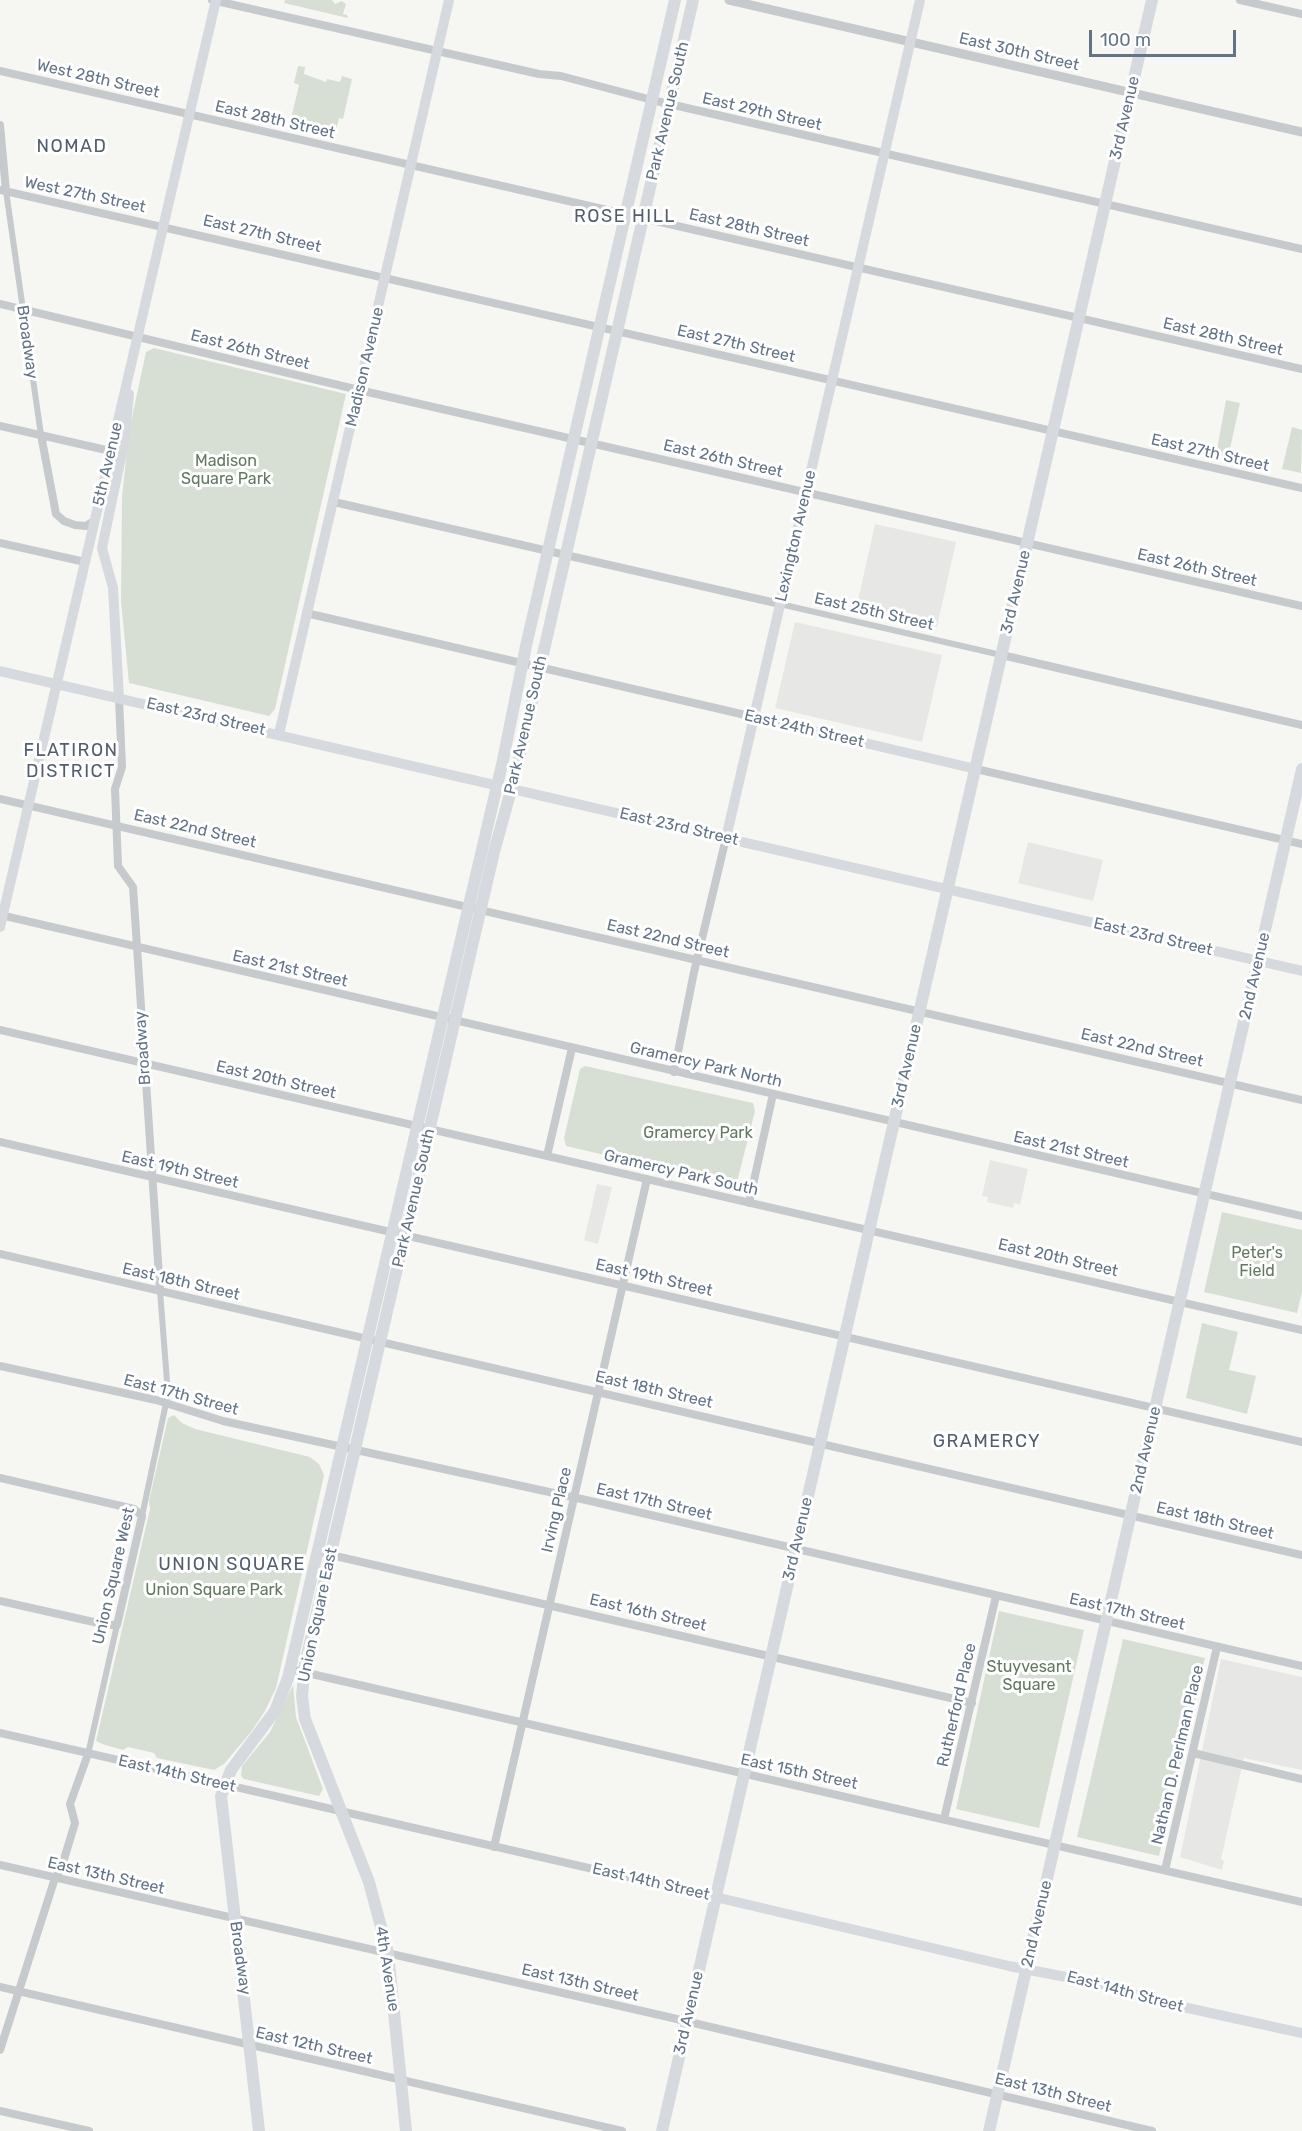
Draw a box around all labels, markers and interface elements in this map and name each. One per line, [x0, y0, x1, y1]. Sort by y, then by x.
scale bar [1092, 18, 1239, 56]
street label: East 30th Street [957, 29, 1081, 75]
text: 100 m [1100, 29, 1151, 51]
street label: Park Avenue South [643, 40, 693, 182]
street label: West 28th Street [35, 56, 161, 102]
street label: 3rd Avenue [1106, 74, 1144, 162]
street label: East 29th Street [700, 89, 824, 135]
street label: East 28th Street [213, 97, 337, 143]
district label: NOMAD [37, 136, 107, 158]
street label: West 27th Street [23, 173, 147, 217]
street label: East 28th Street [687, 205, 811, 251]
district label: ROSE HILL [574, 206, 676, 228]
street label: East 27th Street [201, 211, 323, 257]
street label: Broadway [12, 304, 42, 380]
street label: Madison Avenue [342, 305, 388, 429]
street label: East 28th Street [1161, 314, 1285, 360]
street label: East 27th Street [675, 321, 797, 367]
street label: East 26th Street [188, 326, 312, 374]
street label: 5th Avenue [89, 420, 127, 508]
street label: East 27th Street [1149, 430, 1271, 476]
street label: East 26th Street [661, 436, 785, 482]
park label: Madison Square Park [181, 451, 271, 489]
street label: Lexington Avenue [772, 468, 820, 604]
street label: East 26th Street [1135, 545, 1259, 591]
street label: 3rd Avenue [997, 548, 1035, 636]
street label: East 25th Street [812, 589, 936, 635]
street label: Park Avenue South [501, 654, 551, 796]
street label: East 23rd Street [145, 694, 267, 740]
street label: East 24th Street [742, 706, 866, 752]
district label: FLATIRON DISTRICT [23, 740, 119, 783]
street label: East 23rd Street [618, 804, 740, 850]
street label: East 22nd Street [132, 806, 258, 852]
street label: East 23rd Street [1092, 914, 1214, 960]
street label: East 22nd Street [605, 916, 731, 962]
street label: 2nd Avenue [1236, 931, 1274, 1021]
street label: East 21st Street [231, 946, 349, 992]
street label: Broadway [131, 1010, 155, 1086]
street label: 3rd Avenue [888, 1022, 926, 1110]
street label: East 22nd Street [1079, 1025, 1205, 1071]
street label: Gramercy Park North [628, 1038, 784, 1092]
street label: East 20th Street [214, 1057, 338, 1103]
park label: Gramercy Park [643, 1123, 753, 1143]
street label: Park Avenue South [389, 1127, 439, 1269]
street label: East 21st Street [1012, 1127, 1130, 1173]
street label: Gramercy Park South [602, 1146, 760, 1200]
street label: East 19th Street [120, 1147, 240, 1193]
street label: East 20th Street [996, 1235, 1120, 1281]
park label: Peter's Field [1231, 1243, 1283, 1281]
street label: East 19th Street [594, 1255, 714, 1301]
street label: East 18th Street [120, 1259, 242, 1305]
street label: East 18th Street [593, 1367, 715, 1413]
street label: East 17th Street [121, 1370, 241, 1420]
street label: 2nd Avenue [1127, 1405, 1165, 1495]
district label: GRAMERCY [933, 1431, 1041, 1453]
street label: Irving Place [538, 1465, 576, 1555]
street label: East 17th Street [594, 1479, 714, 1525]
street label: 3rd Avenue [779, 1495, 817, 1583]
street label: East 18th Street [1154, 1498, 1276, 1544]
street label: Union Square West [89, 1506, 139, 1646]
street label: Union Square East [294, 1546, 342, 1684]
district label: UNION SQUARE [158, 1554, 306, 1576]
park label: Union Square Park [145, 1580, 283, 1600]
street label: East 17th Street [1067, 1589, 1187, 1635]
street label: East 16th Street [588, 1590, 708, 1636]
street label: Rutherford Place [933, 1641, 981, 1769]
park label: Stuyvesant Square [986, 1657, 1072, 1695]
street label: Nathan D. Perlman Place [1148, 1663, 1208, 1847]
street label: East 15th Street [739, 1750, 859, 1794]
street label: East 14th Street [116, 1751, 238, 1797]
street label: East 13th Street [46, 1853, 166, 1899]
street label: East 14th Street [590, 1859, 712, 1905]
street label: 2nd Avenue [1018, 1879, 1056, 1969]
street label: Broadway [225, 1920, 255, 1996]
street label: 4th Avenue [371, 1925, 403, 2013]
street label: East 13th Street [520, 1960, 640, 2006]
street label: East 14th Street [1065, 1967, 1185, 2017]
street label: 3rd Avenue [670, 1969, 708, 2057]
street label: East 12th Street [254, 2023, 374, 2069]
street label: East 13th Street [993, 2069, 1113, 2117]

